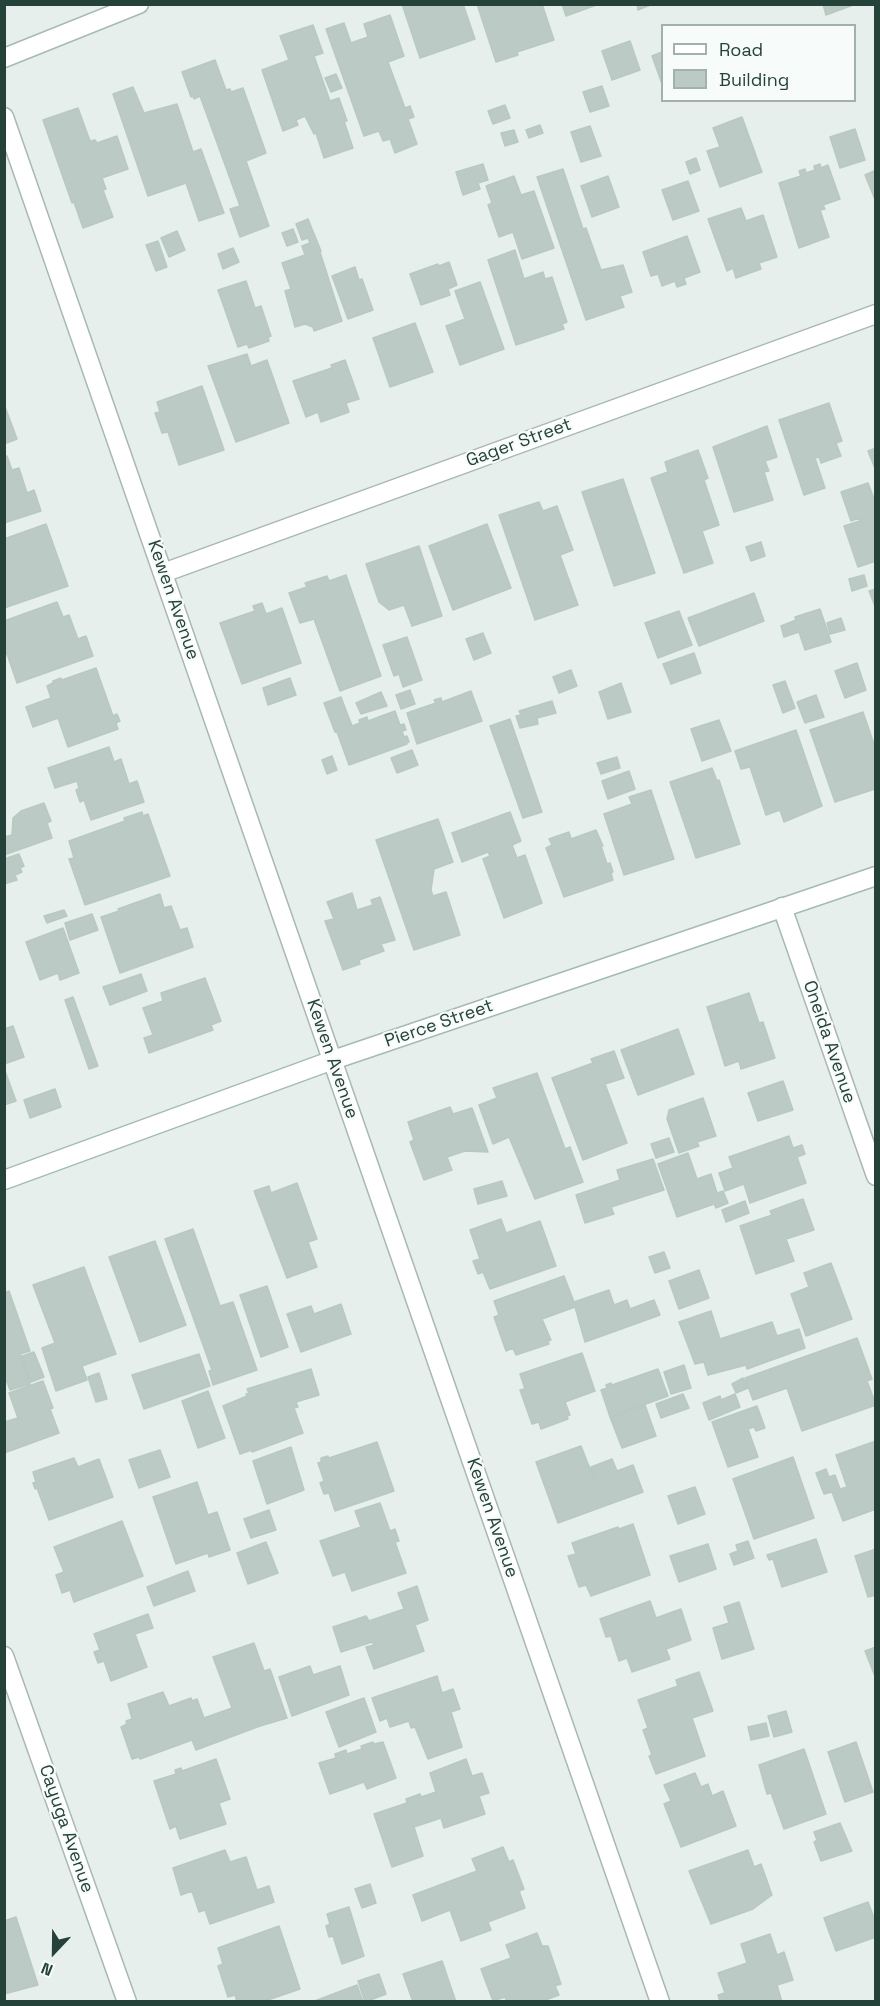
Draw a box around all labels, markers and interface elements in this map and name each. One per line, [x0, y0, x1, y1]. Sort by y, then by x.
legend [661, 24, 856, 102]
text: Road [719, 38, 763, 61]
text: Building [719, 68, 789, 91]
street label: Gager Street [463, 414, 575, 472]
street label: Kewen Avenue [142, 537, 204, 663]
street label: Oneida Avenue [798, 978, 860, 1106]
street label: Pierce Street [382, 995, 496, 1053]
street label: Kewen Avenue [301, 996, 363, 1122]
street label: Kewen Avenue [461, 1455, 523, 1581]
street label: Cayuga Avenue [34, 1762, 98, 1896]
north arrow [24, 1922, 84, 1982]
text: N [38, 1957, 56, 1981]

